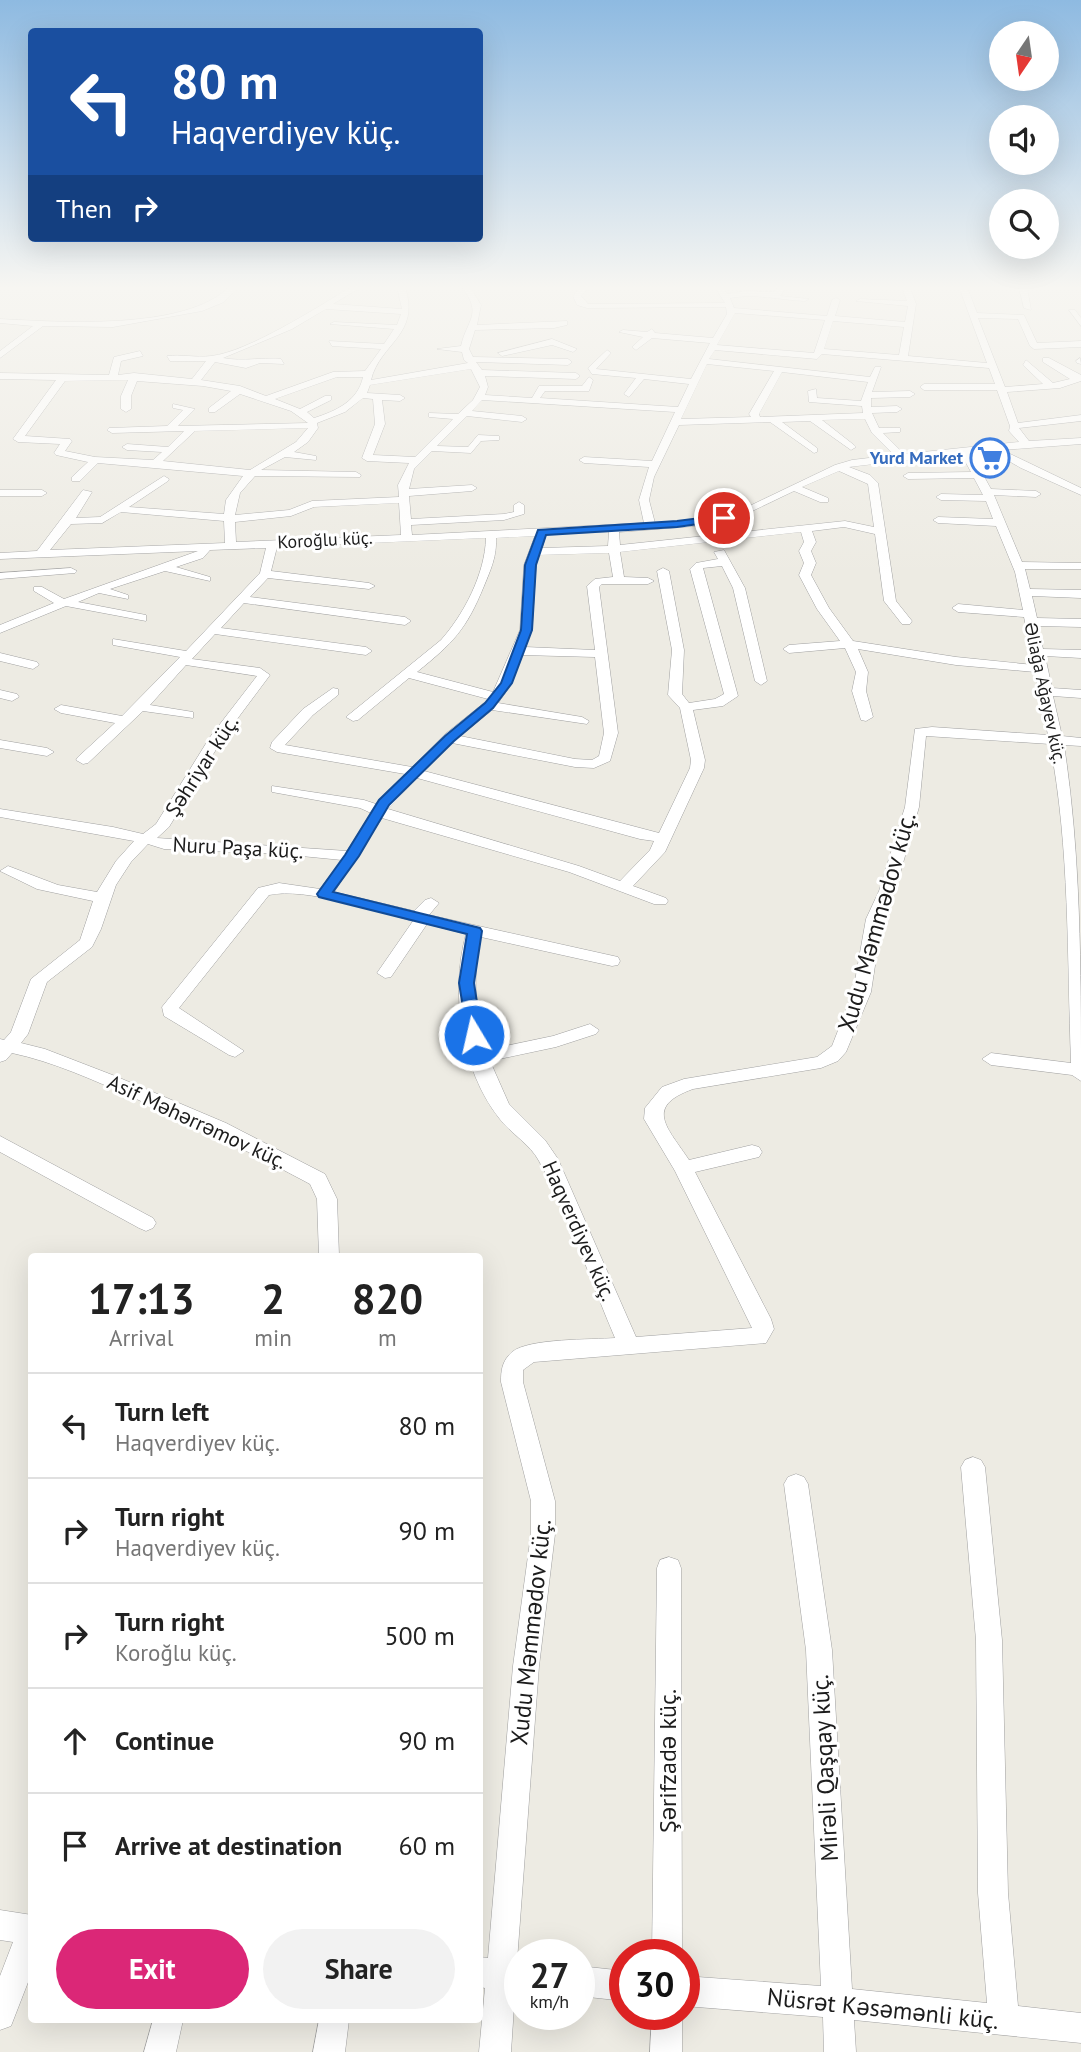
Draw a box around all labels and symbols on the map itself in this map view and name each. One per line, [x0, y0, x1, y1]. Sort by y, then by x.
north arrow [989, 21, 1059, 91]
supermarket icon: Yurd Market [969, 437, 1011, 479]
place label: Yurd Market [869, 446, 964, 469]
pin [694, 488, 754, 548]
street label: Koroğlu küç. [277, 526, 373, 553]
street label: Əliağa Ağayev küç. [1019, 620, 1072, 766]
street label: Şəhriyar küç. [159, 710, 244, 821]
street label: Xudu Məmmədov küç. [830, 808, 923, 1035]
street label: Nuru Paşa küç. [172, 831, 304, 864]
position arrow [437, 998, 511, 1072]
street label: Asif Məhərrəmov küç. [103, 1068, 291, 1175]
street label: Haqverdiyev küç. [537, 1157, 622, 1305]
street label: Xudu Məmmədov küç. [503, 1517, 558, 1746]
street label: Mirəli Qaşqay küç. [804, 1674, 845, 1862]
street label: Şərifzadə küç. [652, 1689, 683, 1833]
speed limit sign: 30 [609, 1939, 700, 2030]
street label: Nüsrət Kəsəmənli küç. [766, 1981, 1000, 2036]

